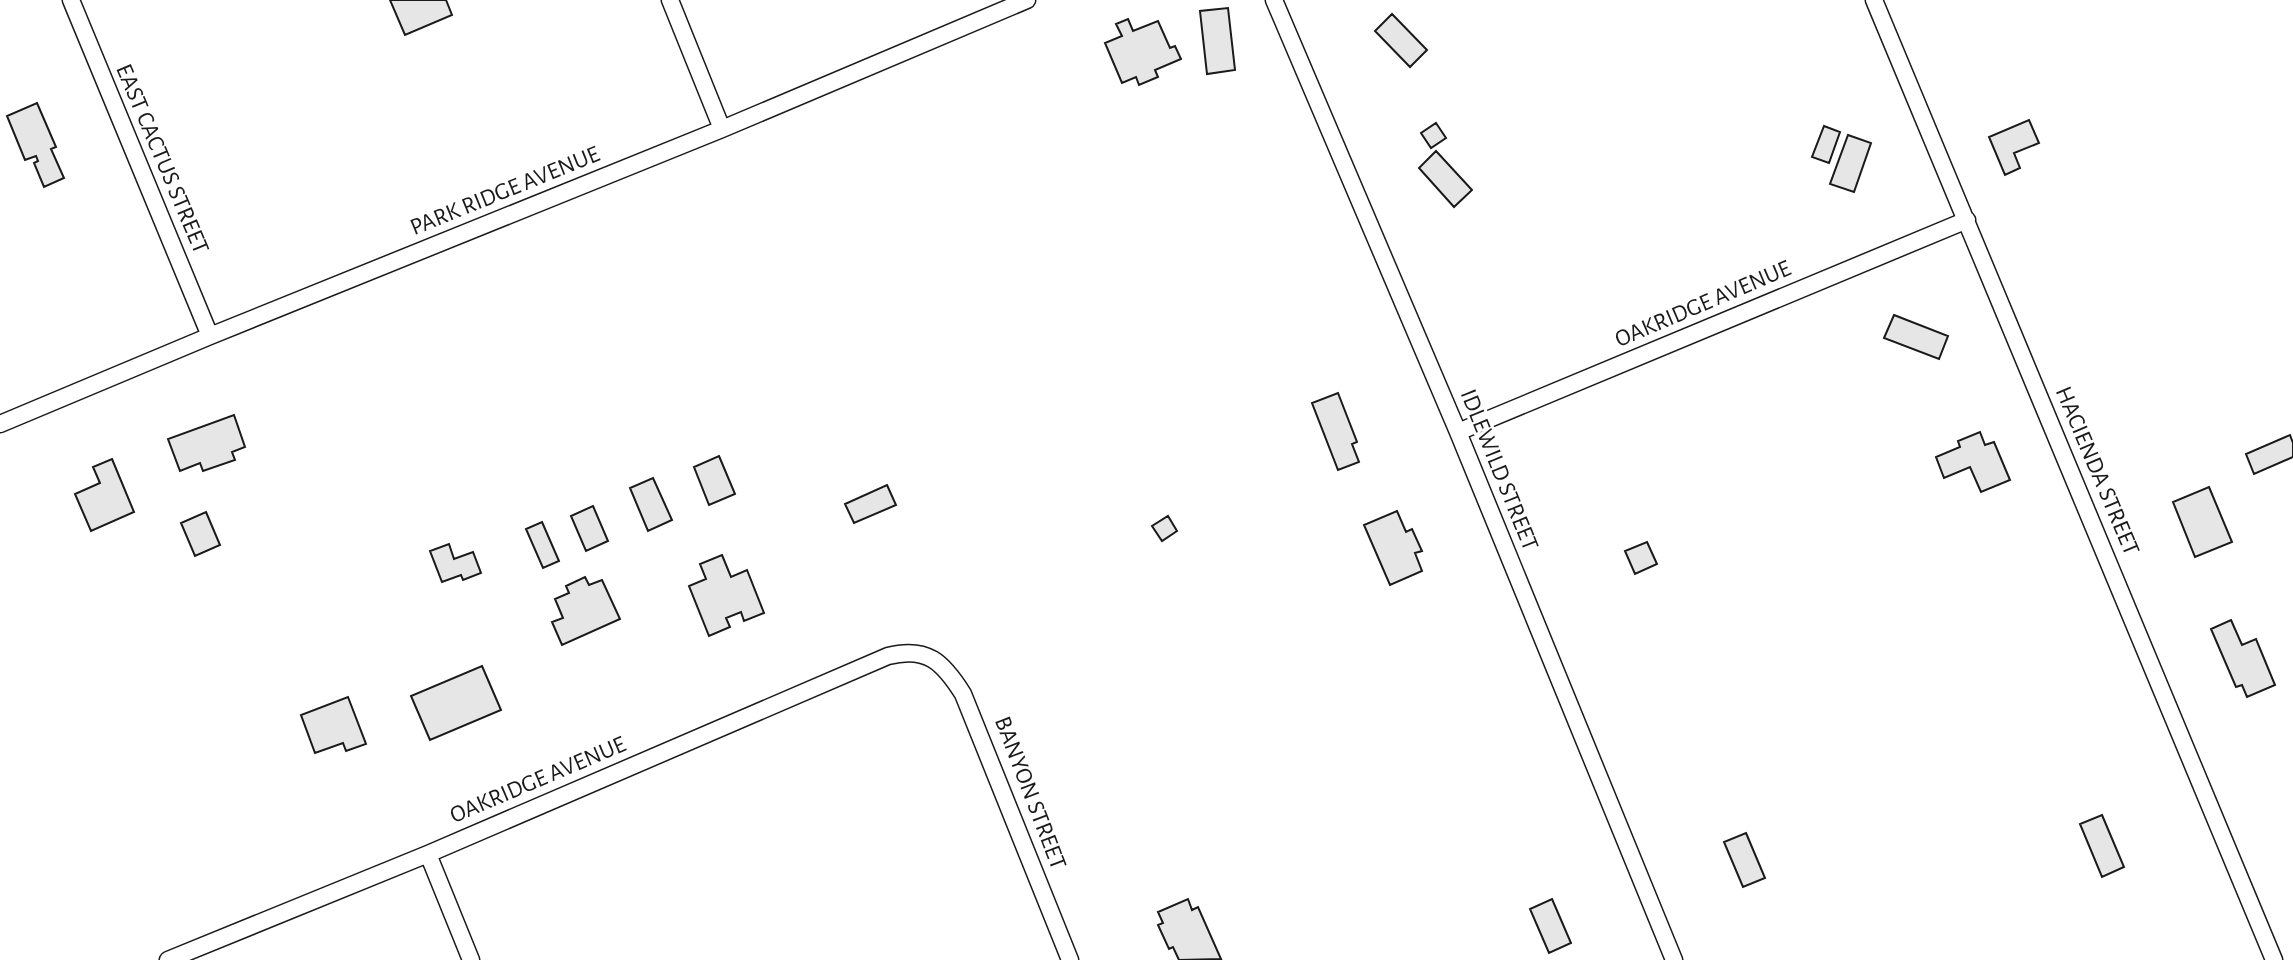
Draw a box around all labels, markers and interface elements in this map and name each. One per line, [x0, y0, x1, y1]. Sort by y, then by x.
street label: EAST CACTUS STREET [111, 61, 213, 258]
street label: PARK RIDGE AVENUE [407, 142, 604, 240]
street label: OAKRIDGE AVENUE [1612, 256, 1795, 352]
street label: HACIENDA STREET [2051, 383, 2143, 559]
street label: IDLEWILD STREET [1456, 386, 1542, 554]
street label: BANYON STREET [990, 713, 1070, 873]
street label: OAKRIDGE AVENUE [447, 732, 630, 828]

